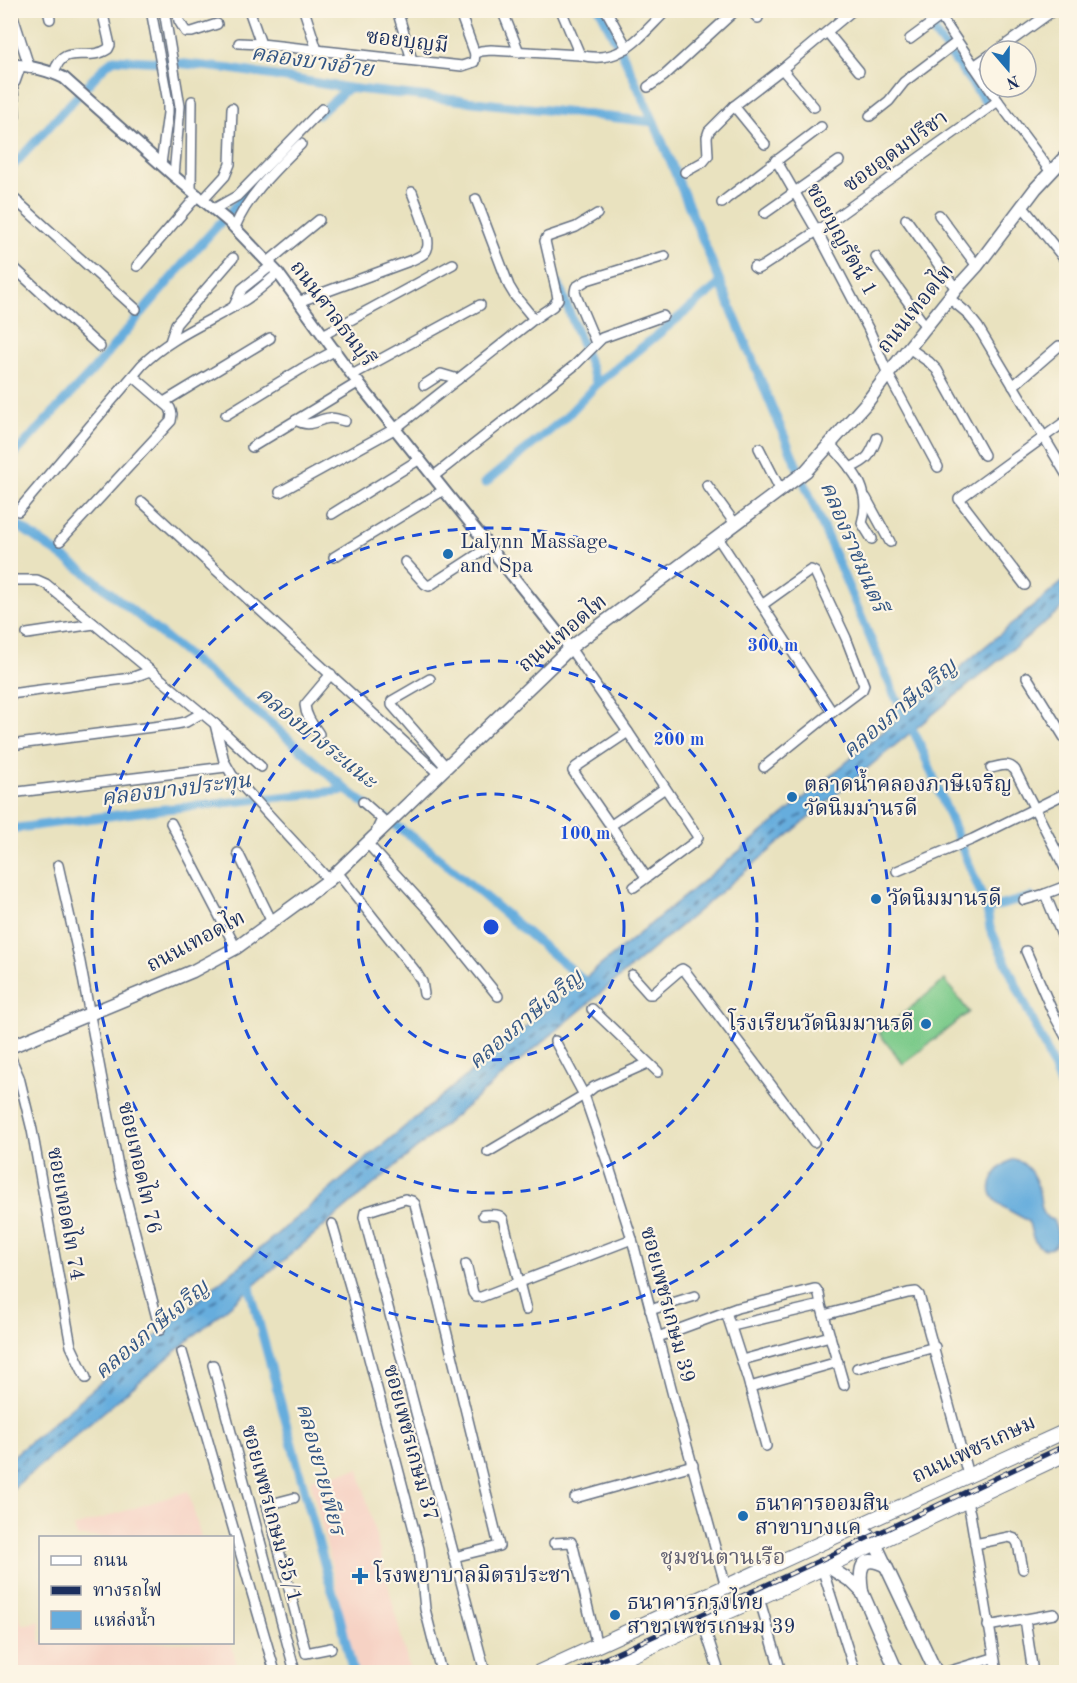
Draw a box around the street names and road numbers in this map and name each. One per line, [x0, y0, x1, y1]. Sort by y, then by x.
street label: ซอยบุญมี [364, 24, 450, 59]
street label: ซอยอุดมปรีชา [838, 105, 953, 198]
street label: ซอยบุญรัตน์ 1 [800, 178, 884, 301]
street label: ถนนศาลธนบุรี [284, 255, 381, 372]
street label: ถนนเทอดไท [869, 257, 958, 358]
street label: ถนนเทอดไท [511, 587, 611, 677]
street label: ถนนเทอดไท [141, 902, 249, 977]
street label: ซอยเทอดไท 76 [114, 1098, 170, 1236]
street label: ซอยเทอดไท 74 [43, 1145, 93, 1282]
street label: ซอยเพชรเกษม 39 [636, 1225, 698, 1385]
street label: ซอยเพชรเกษม 37 [379, 1363, 441, 1523]
street label: ถนนเพชรเกษม [909, 1412, 1039, 1488]
street label: ซอยเพชรเกษม 35/1 [237, 1423, 305, 1605]

